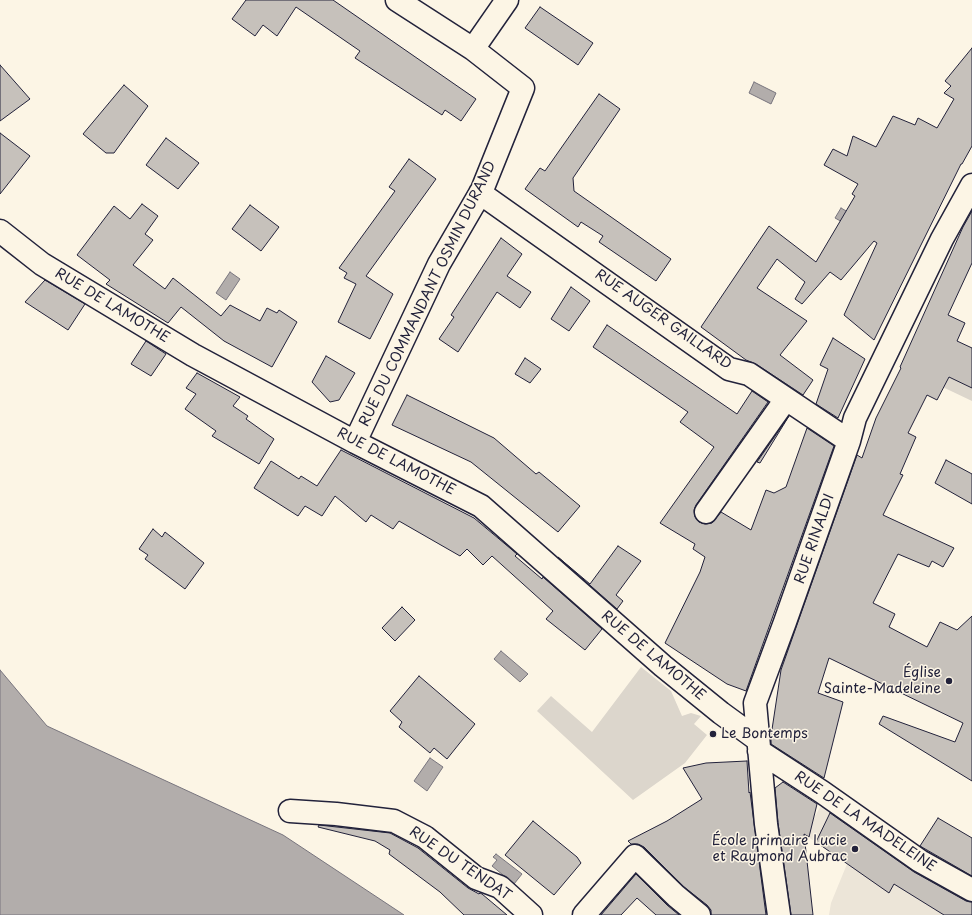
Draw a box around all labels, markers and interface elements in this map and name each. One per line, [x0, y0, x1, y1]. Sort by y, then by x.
street label: RUE DU COMMANDANT OSMIN DURAND [356, 158, 500, 430]
street label: RUE DE LAMOTHE [52, 265, 172, 347]
street label: RUE AUGER GAILLARD [591, 266, 735, 374]
street label: RUE DE LAMOTHE [334, 425, 458, 499]
street label: RUE RINALDI [792, 492, 838, 586]
street label: RUE DE LAMOTHE [598, 608, 708, 704]
place label: Église Sainte-Madeleine [824, 665, 941, 698]
marker: Église Sainte-Madeleine [944, 676, 954, 686]
place label: Le Bontemps [721, 726, 808, 742]
marker: Le Bontemps [708, 729, 718, 739]
street label: RUE DE LA MADELEINE [791, 768, 939, 876]
street label: RUE DU TENDAT [406, 824, 514, 904]
place label: École primaire Lucie et Raymond Aubrac [712, 833, 847, 866]
marker: École primaire Lucie et Raymond Aubrac [850, 844, 860, 854]

